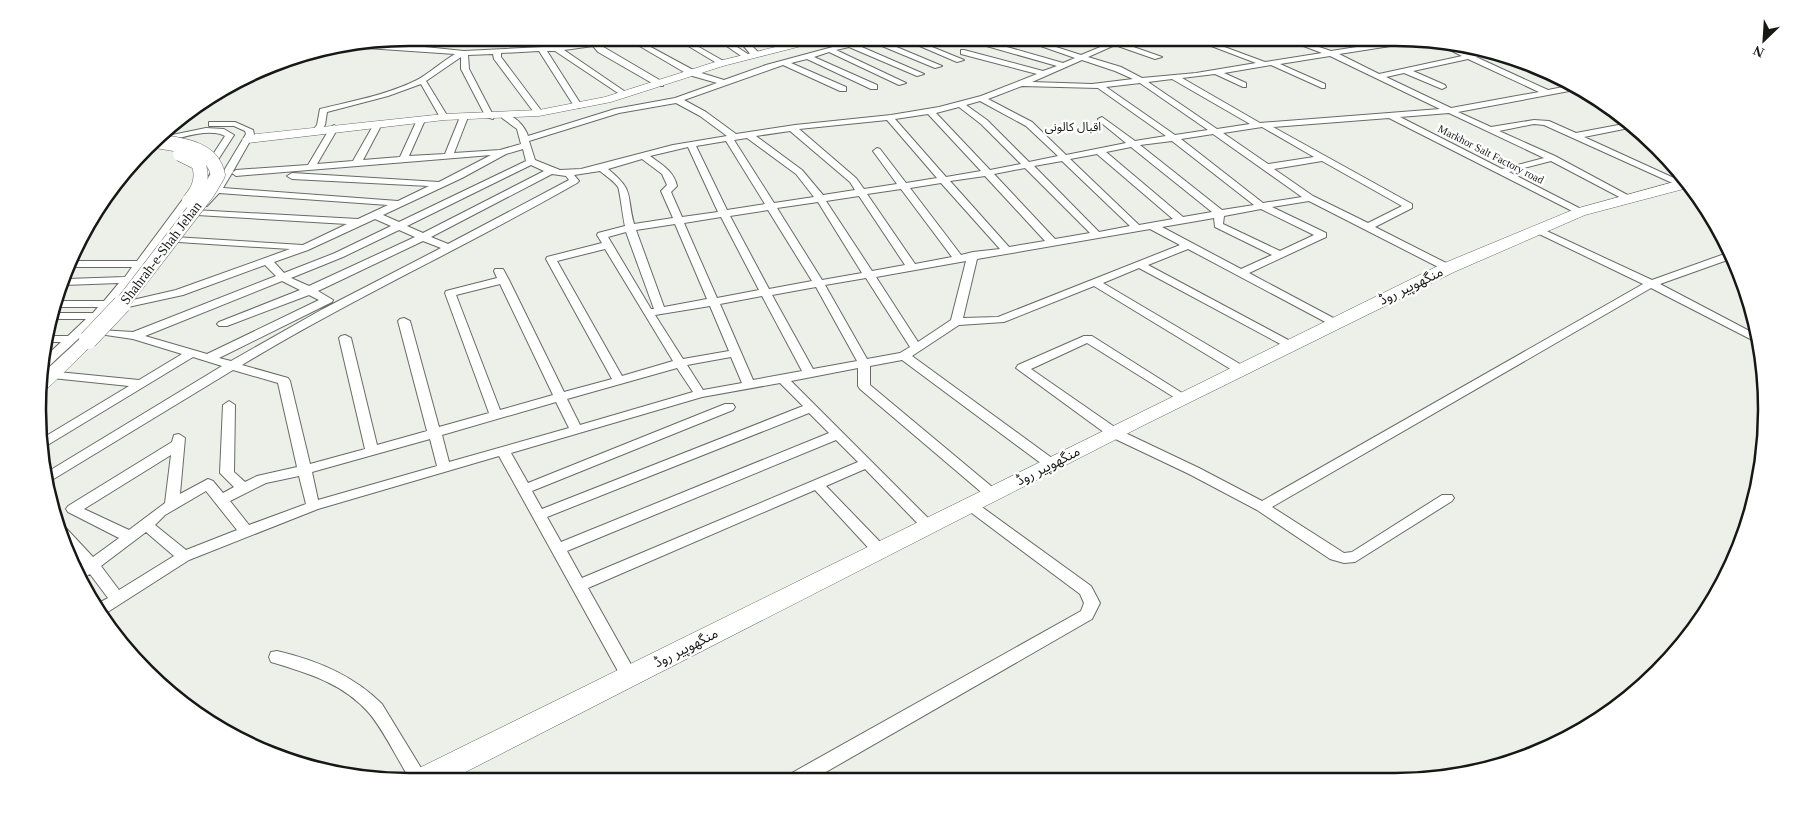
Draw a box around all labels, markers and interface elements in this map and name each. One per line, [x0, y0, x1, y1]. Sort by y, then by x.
north arrow [1739, 15, 1789, 65]
text: N [1751, 42, 1766, 60]
district label: اقبال کالونی [1045, 120, 1101, 134]
street label: Markhor Salt Factory road [1436, 122, 1546, 186]
street label: Shahrah-e-Shah Jehan [117, 199, 205, 307]
street label: منگھوپیر روڈ [1376, 264, 1446, 310]
street label: منگھوپیر روڈ [1013, 443, 1083, 490]
street label: منگھوپیر روڈ [651, 625, 721, 672]

